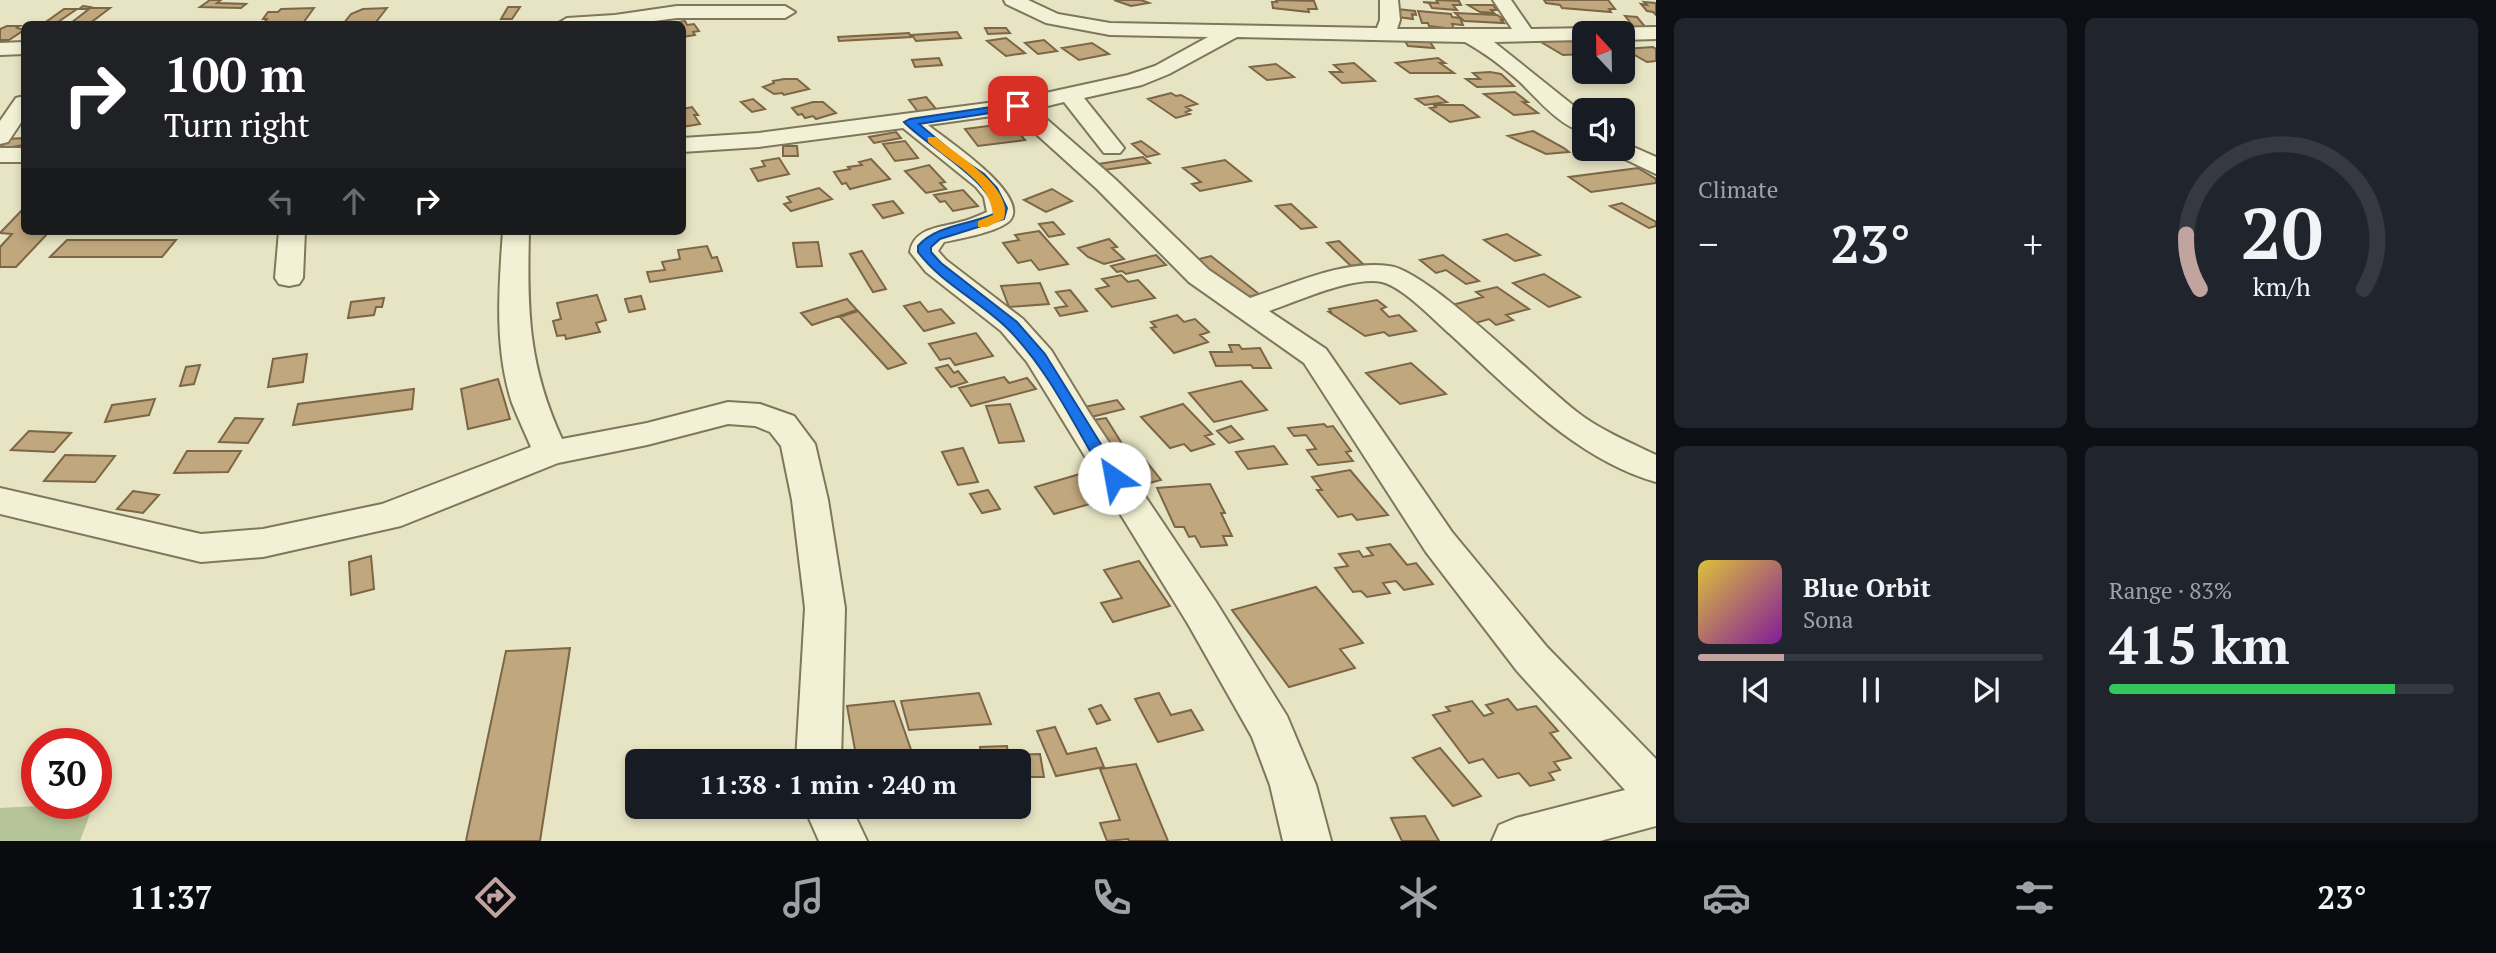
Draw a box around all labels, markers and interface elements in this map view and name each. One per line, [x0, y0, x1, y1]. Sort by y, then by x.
north arrow [1572, 21, 1634, 84]
map controls [1572, 21, 1635, 161]
text: 100 m [164, 41, 306, 106]
icon: right [49, 49, 140, 140]
pin [988, 76, 1048, 136]
icon: arrive [999, 87, 1037, 125]
button: sound [1572, 98, 1635, 161]
text: Turn right [164, 104, 310, 146]
text: Climate [1698, 174, 1778, 205]
icon: left [262, 182, 300, 220]
icon: ahead [335, 182, 373, 220]
icon: right [408, 182, 446, 220]
text: 20 [2240, 183, 2323, 280]
text: 23° [1830, 209, 1911, 278]
text: − [1698, 219, 1718, 269]
text: + [2023, 219, 2043, 269]
text: km/h [2253, 270, 2311, 303]
position arrow [1077, 441, 1151, 515]
text: Blue Orbit [1803, 570, 1931, 604]
text: Range · 83% [2109, 575, 2232, 606]
text: Sona [1803, 604, 1853, 635]
text: 415 km [2109, 610, 2290, 679]
icon: previous [1737, 671, 1775, 709]
icon: pause [1852, 671, 1890, 709]
icon: next [1967, 671, 2005, 709]
speed limit sign: 30 [21, 728, 112, 819]
text: 11:38 · 1 min · 240 m [699, 767, 957, 801]
icon: directions [471, 873, 520, 922]
icon: music [779, 873, 828, 922]
icon: phone [1087, 873, 1136, 922]
icon: climate [1394, 873, 1443, 922]
icon: car [1702, 873, 1751, 922]
icon: filters [2010, 873, 2059, 922]
text: 11:37 [129, 876, 213, 918]
text: 23° [2317, 876, 2367, 918]

